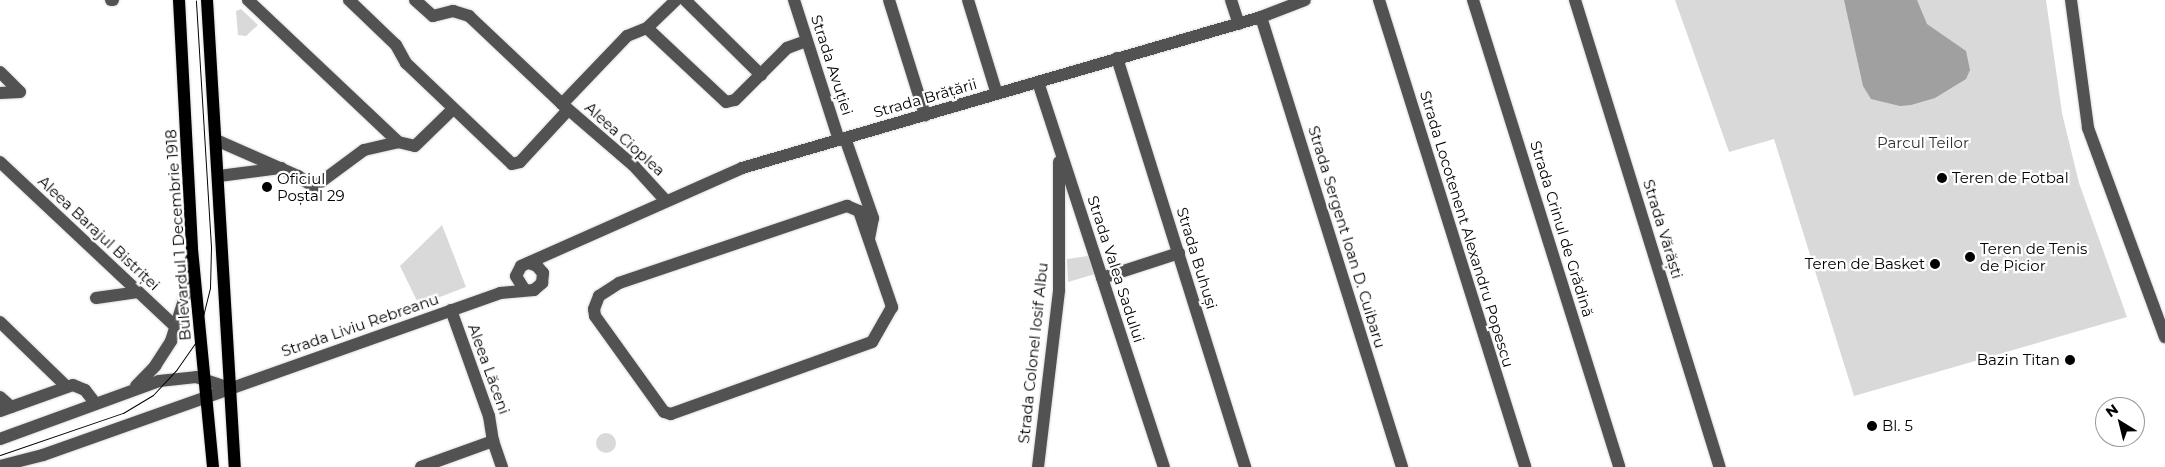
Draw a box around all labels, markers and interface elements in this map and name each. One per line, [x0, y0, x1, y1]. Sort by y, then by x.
street label: Strada Avuției [807, 13, 857, 117]
street label: Strada Brățării [871, 75, 979, 121]
street label: Strada Locotenent Alexandru Popescu [1416, 89, 1518, 369]
street label: Aleea Cioplea [581, 98, 669, 180]
street label: Strada Sergent Ioan D. Cuibaru [1305, 124, 1389, 350]
street label: Bulevardul 1 Decembrie 1918 [162, 129, 194, 341]
park label: Parcul Teilor [1877, 134, 1969, 152]
street label: Strada Crinul de Grădină [1527, 139, 1597, 319]
place label: Oficiul Poștal 29 [277, 169, 345, 204]
place label: Teren de Fotbal [1952, 169, 2069, 187]
street label: Aleea Barajul Bistriței [35, 172, 163, 294]
marker: Teren de Fotbal [1936, 172, 1948, 184]
street label: Strada Vărăști [1639, 177, 1687, 281]
marker: Oficiul Poștal 29 [261, 181, 273, 193]
street label: Strada Valea Sadului [1084, 193, 1148, 345]
street label: Strada Buhuși [1173, 205, 1221, 311]
place label: Teren de Tenis de Picior [1980, 239, 2087, 274]
marker: Teren de Tenis de Picior [1964, 251, 1976, 263]
place label: Teren de Basket [1805, 255, 1925, 273]
marker: Teren de Basket [1929, 258, 1941, 270]
street label: Strada Colonel Iosif Albu [1015, 261, 1051, 445]
street label: Strada Liviu Rebreanu [279, 290, 441, 360]
street label: Aleea Lăceni [464, 321, 514, 417]
place label: Bazin Titan [1977, 351, 2060, 369]
marker: Bazin Titan [2064, 354, 2076, 366]
north arrow [2095, 397, 2145, 447]
text: N [2102, 400, 2122, 421]
place label: Bl. 5 [1882, 417, 1913, 435]
marker: Bl. 5 [1866, 420, 1878, 432]

